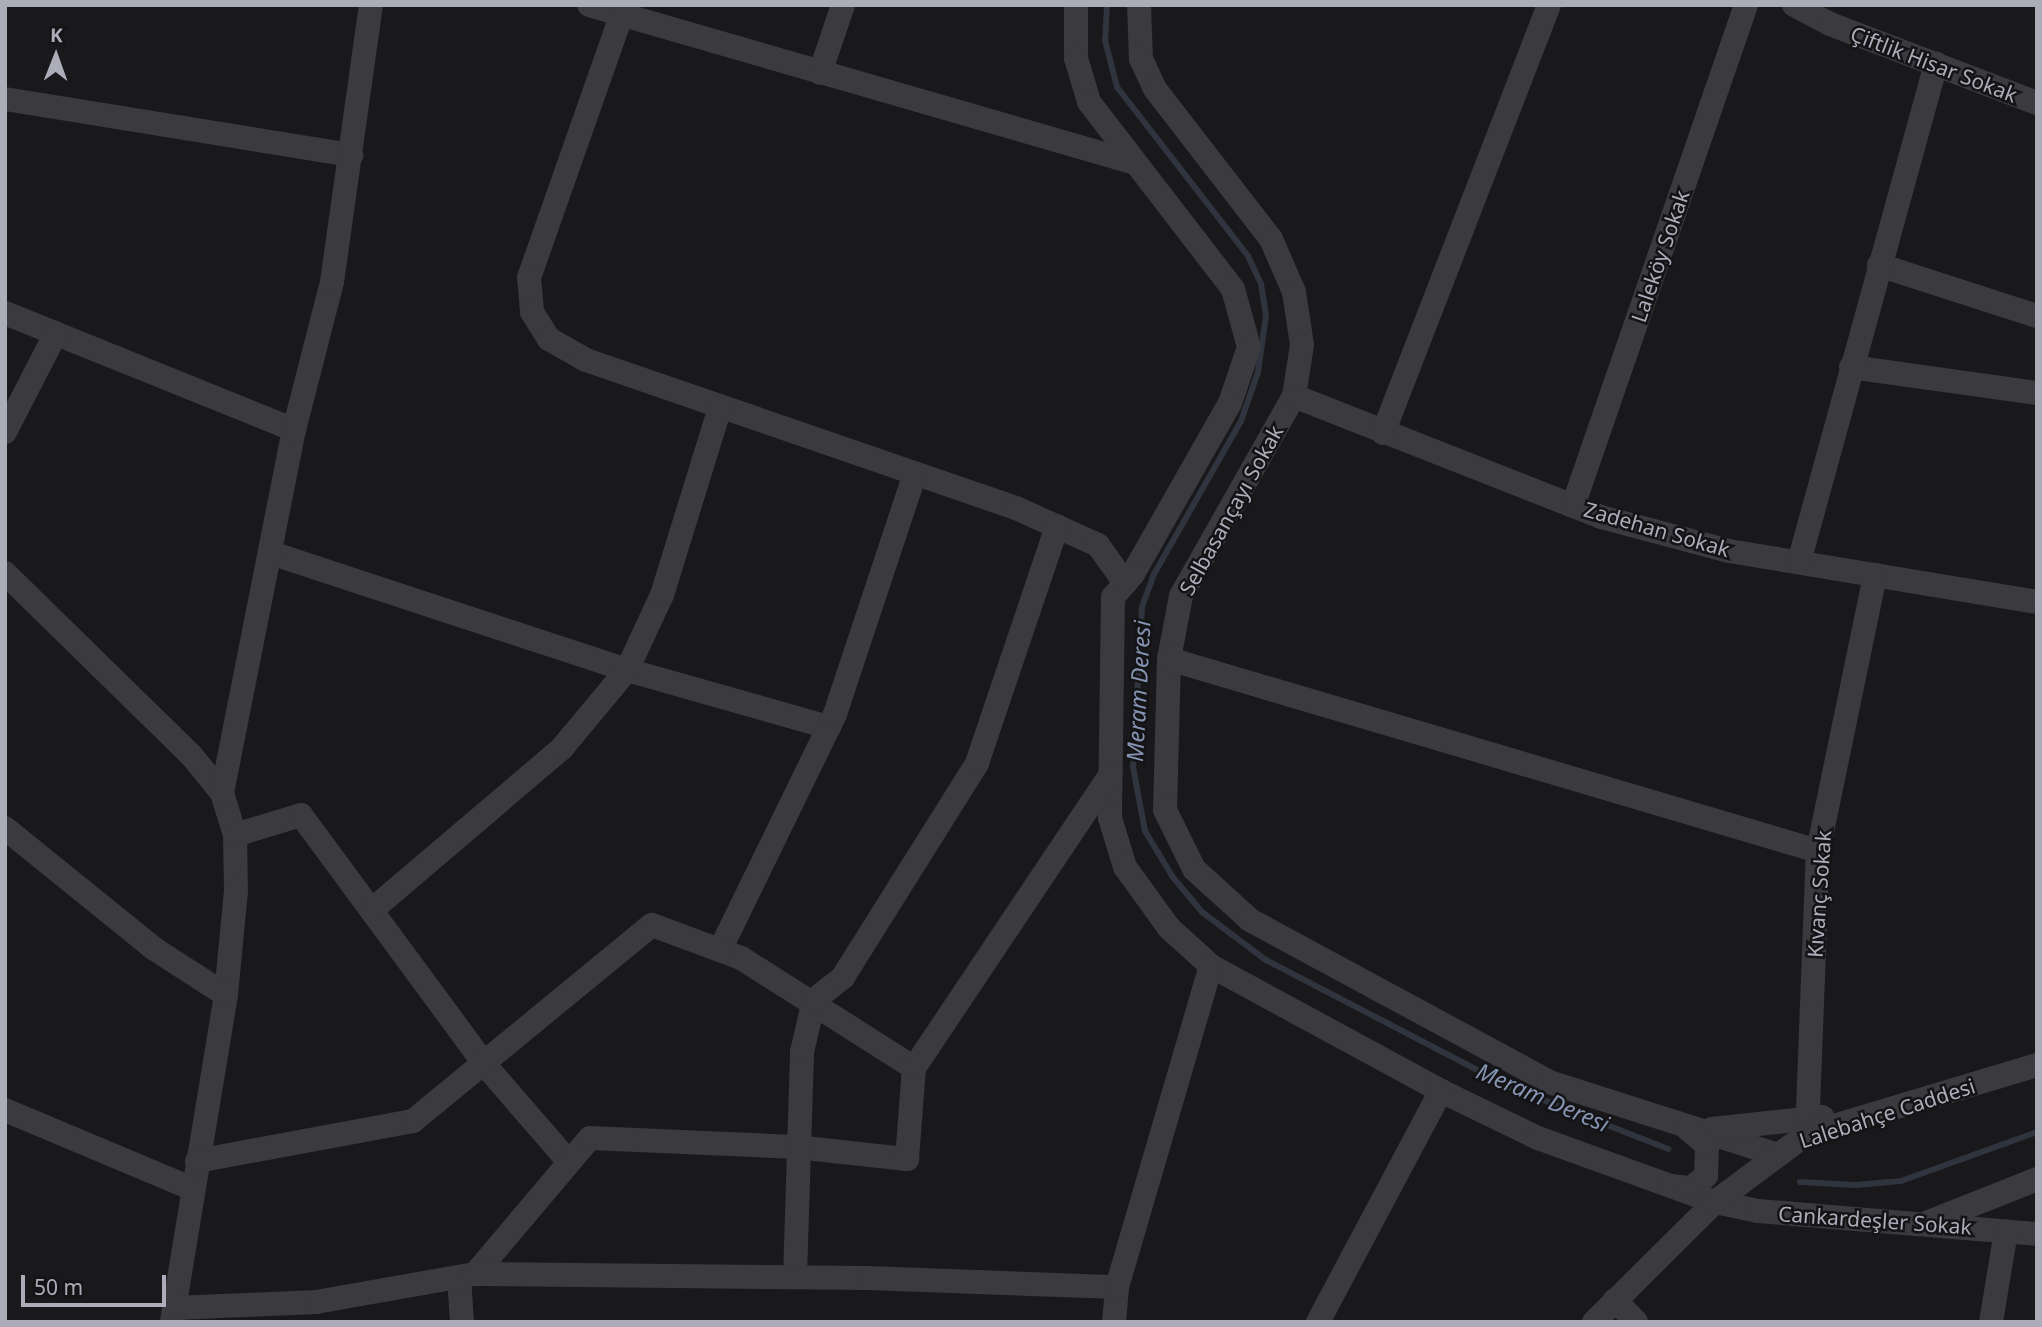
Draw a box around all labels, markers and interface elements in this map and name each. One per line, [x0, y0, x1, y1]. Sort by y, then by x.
north arrow [21, 21, 91, 91]
street label: Çiftlik Hisar Sokak [1847, 21, 2021, 107]
text: K [50, 22, 63, 48]
street label: Laleköy Sokak [1626, 187, 1694, 325]
street label: Selbasançayı Sokak [1174, 421, 1288, 599]
street label: Zadehan Sokak [1581, 496, 1733, 562]
water label: Meram Deresi [1121, 620, 1155, 762]
street label: Kıvanç Sokak [1802, 829, 1836, 959]
water label: Meram Deresi [1472, 1057, 1614, 1137]
street label: Lalebahçe Caddesi [1796, 1073, 1978, 1153]
street label: Cankardeşler Sokak [1777, 1201, 1973, 1239]
scale bar [24, 1260, 170, 1304]
text: 50 m [34, 1273, 83, 1301]

